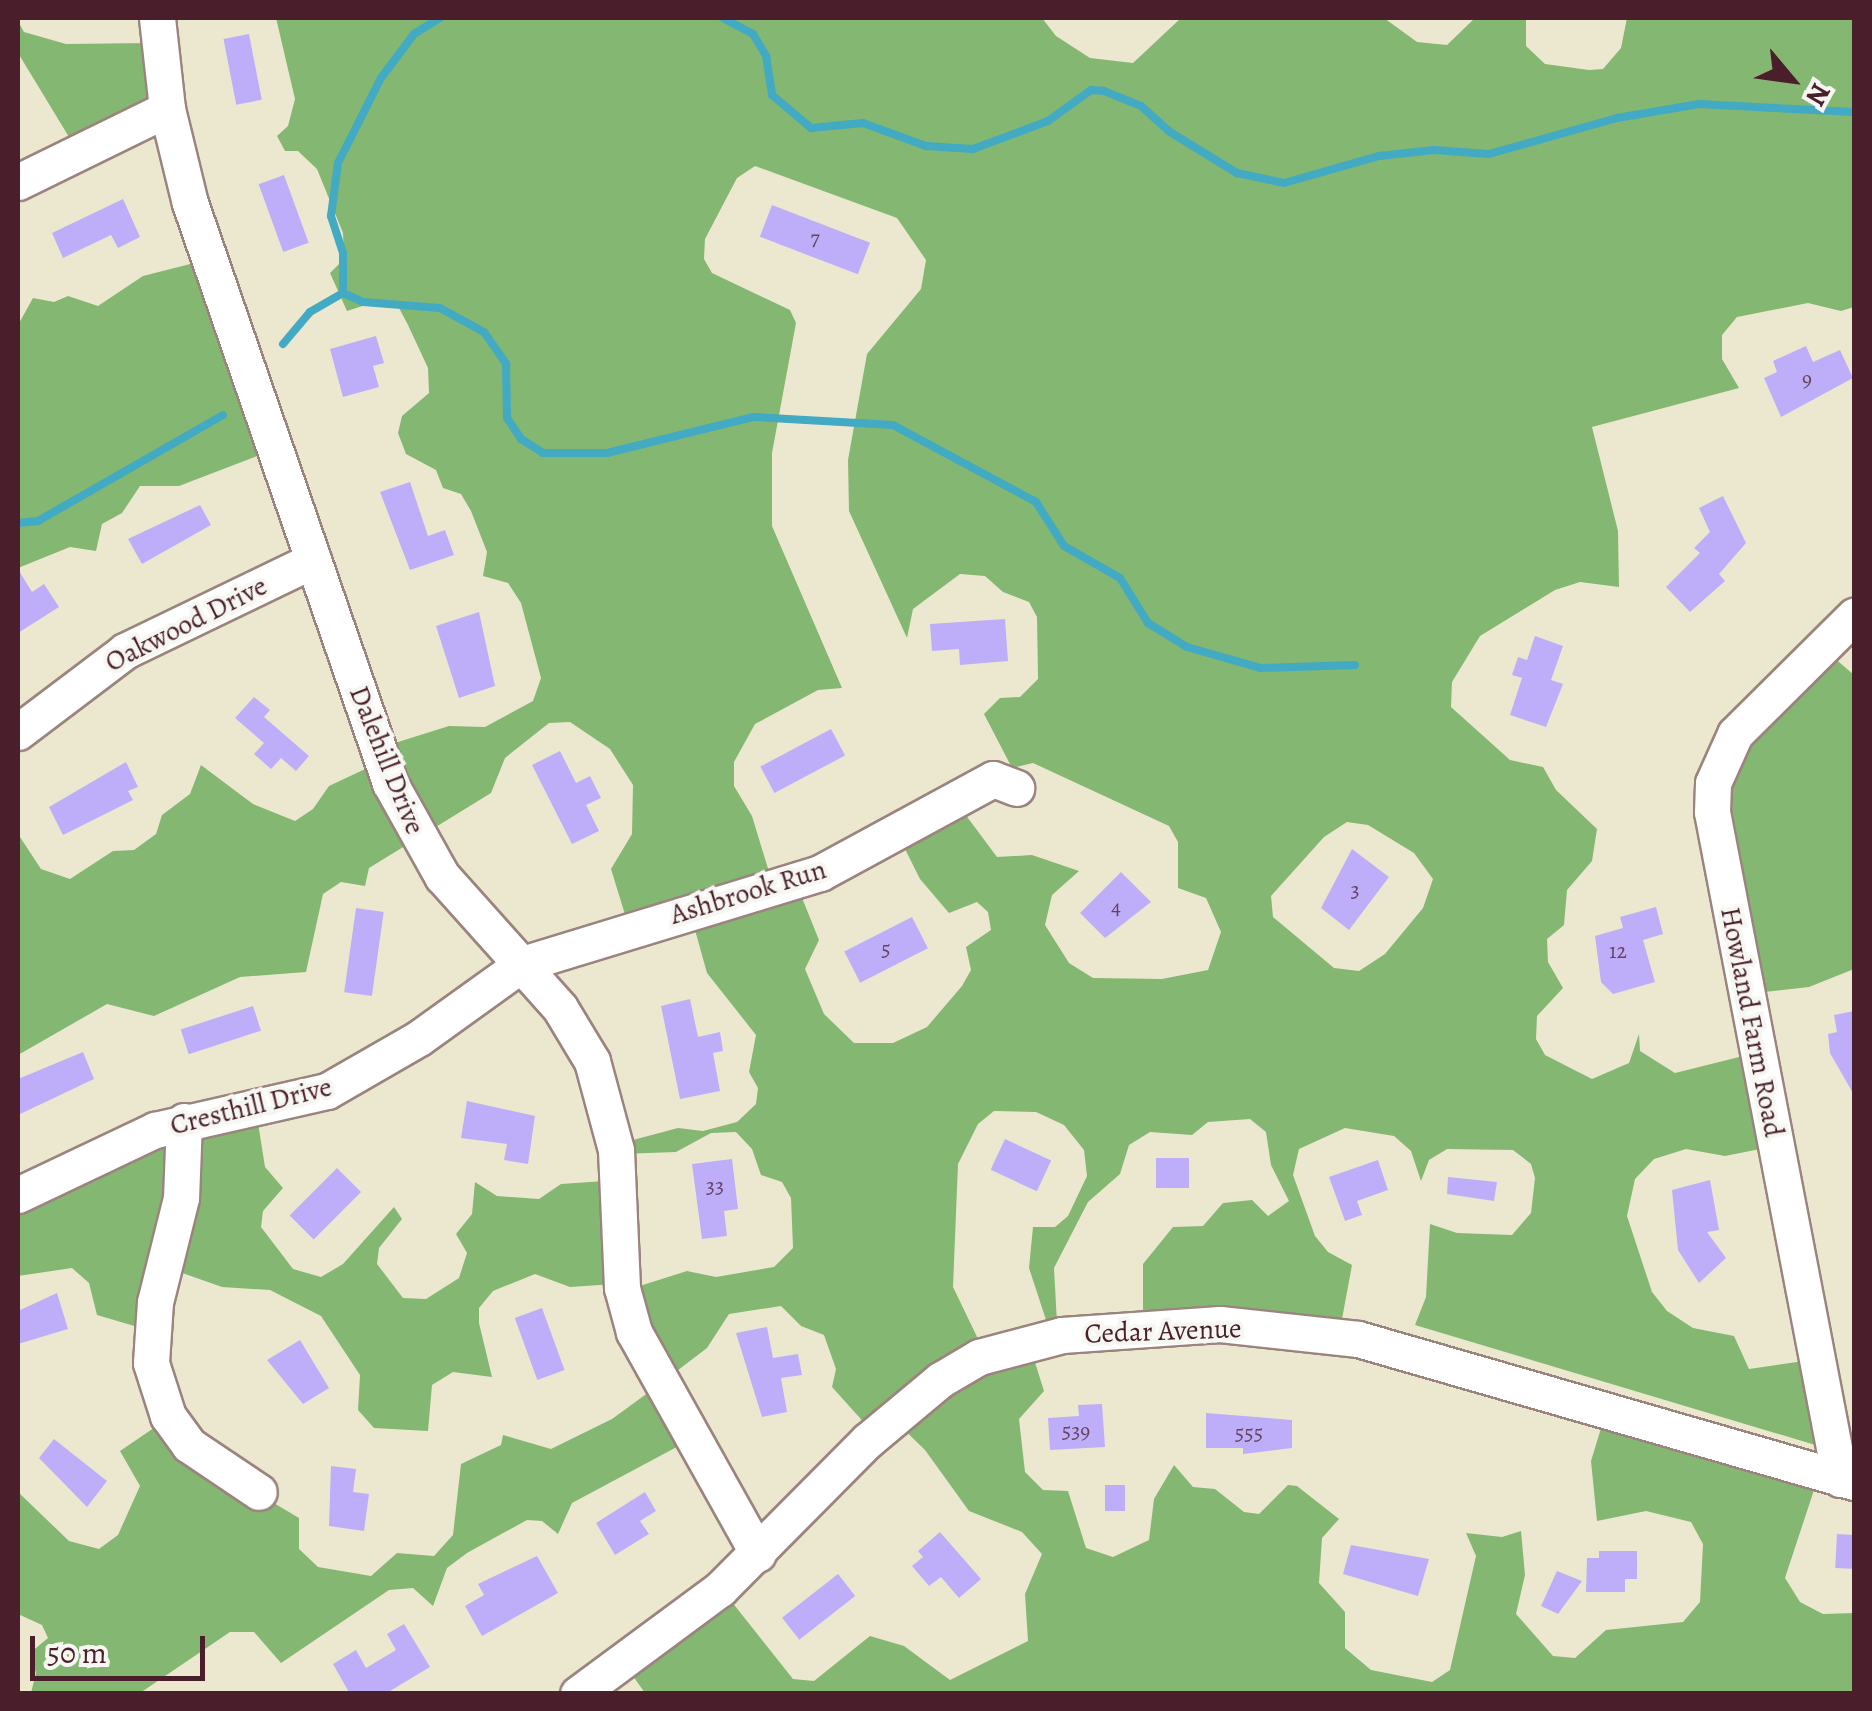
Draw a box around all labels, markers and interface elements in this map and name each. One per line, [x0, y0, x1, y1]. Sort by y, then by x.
north arrow [1742, 30, 1842, 130]
text: N [1797, 76, 1840, 113]
house number: 7 [810, 226, 820, 252]
house number: 9 [1802, 367, 1812, 393]
street label: Oakwood Drive [100, 569, 272, 679]
street label: Dalehill Drive [342, 681, 432, 839]
street label: Ashbrook Run [666, 852, 830, 932]
house number: 3 [1350, 878, 1360, 904]
house number: 4 [1111, 895, 1121, 921]
street label: Howland Farm Road [1713, 904, 1791, 1140]
house number: 5 [881, 937, 891, 963]
house number: 12 [1609, 939, 1627, 965]
street label: Cresthill Drive [167, 1070, 335, 1142]
house number: 33 [706, 1174, 724, 1200]
street label: Cedar Avenue [1084, 1311, 1242, 1351]
house number: 539 [1062, 1419, 1090, 1445]
house number: 555 [1235, 1421, 1263, 1447]
scale bar [35, 1616, 210, 1678]
text: 50 m [47, 1633, 107, 1673]

